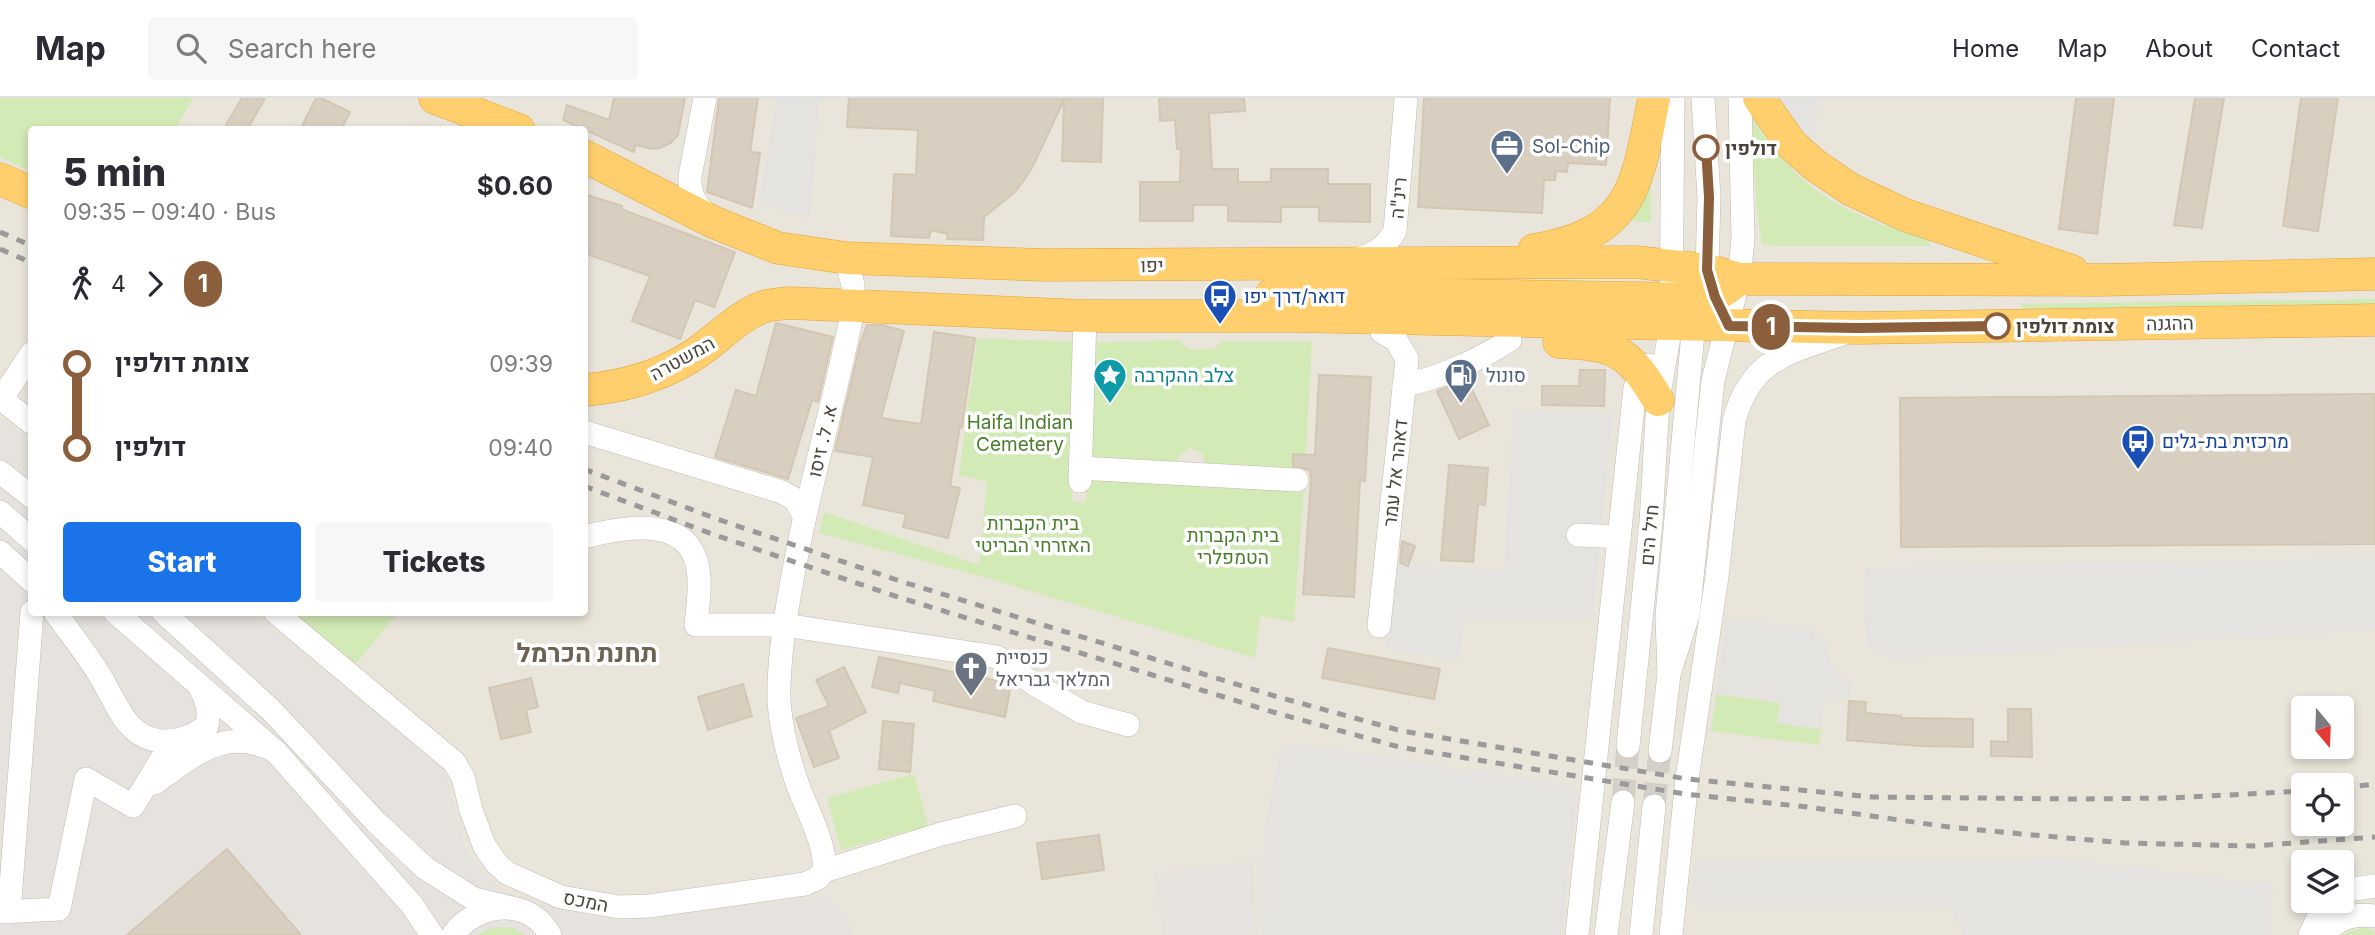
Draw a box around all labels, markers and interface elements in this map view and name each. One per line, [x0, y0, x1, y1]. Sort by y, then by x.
search box [148, 17, 638, 80]
text: Map [35, 28, 106, 68]
icon: search [172, 29, 210, 67]
text: Search here [228, 33, 376, 64]
text: Home [1952, 34, 2019, 63]
text: Map [2057, 34, 2107, 63]
text: About [2145, 34, 2213, 63]
text: Contact [2251, 34, 2340, 63]
office icon: Sol-Chip [1488, 127, 1526, 176]
place label: Sol-Chip [1532, 135, 1610, 158]
marker: דולפין [1693, 135, 1719, 161]
place label: דולפין [1725, 137, 1777, 160]
text: 5 min [63, 149, 166, 195]
text: $0.60 [477, 170, 553, 201]
street label: רינ"ה [1385, 176, 1412, 220]
text: 09:35 – 09:40 · Bus [63, 198, 276, 226]
street label: יפו [1140, 254, 1164, 277]
icon: walk [63, 265, 101, 303]
icon: forward [136, 265, 174, 303]
text: 1 [198, 269, 208, 298]
text: 4 [111, 270, 126, 298]
bus stop icon: דואר/דרך יפו [1201, 277, 1239, 326]
place label: דואר/דרך יפו [1244, 285, 1345, 308]
line badge: 1 [1748, 304, 1794, 350]
text: 1 [1766, 312, 1776, 341]
street label: ההגנה [2146, 312, 2194, 335]
marker: צומת דולפין [1984, 313, 2010, 339]
place label: צומת דולפין [2016, 315, 2115, 338]
street label: המשטרה [646, 331, 719, 386]
text: צומת דולפין [115, 347, 250, 378]
text: 09:39 [489, 350, 553, 378]
place icon: צלב ההקרבה [1091, 356, 1129, 405]
fuel station icon: סונול [1442, 356, 1480, 405]
place label: צלב ההקרבה [1134, 364, 1234, 387]
place label: סונול [1486, 364, 1526, 387]
street label: א. ל. זיסו [803, 403, 842, 480]
park label: Haifa Indian Cemetery [967, 411, 1073, 456]
street label: דאהר אל עמר [1378, 418, 1413, 528]
bus stop icon: מרכזית בת-גלים [2119, 422, 2157, 471]
place label: מרכזית בת-גלים [2162, 430, 2289, 453]
text: דולפין [115, 431, 186, 462]
text: 09:40 [488, 434, 553, 462]
street label: חיל הים [1635, 503, 1664, 567]
park label: בית הקברות האזרחי הבריטי [975, 512, 1091, 557]
button: Start [63, 522, 301, 602]
button: Tickets [315, 522, 553, 602]
park label: בית הקברות הטמפלרי [1187, 524, 1279, 569]
district label: תחנת הכרמל [516, 637, 658, 668]
place label: כנסיית המלאך גבריאל [996, 646, 1110, 691]
church icon: כנסיית המלאך גבריאל [952, 649, 990, 698]
north arrow [2291, 696, 2354, 760]
map controls [2291, 696, 2354, 913]
button: locate [2291, 773, 2354, 836]
button: layers [2291, 850, 2354, 913]
street label: המכס [561, 886, 610, 917]

